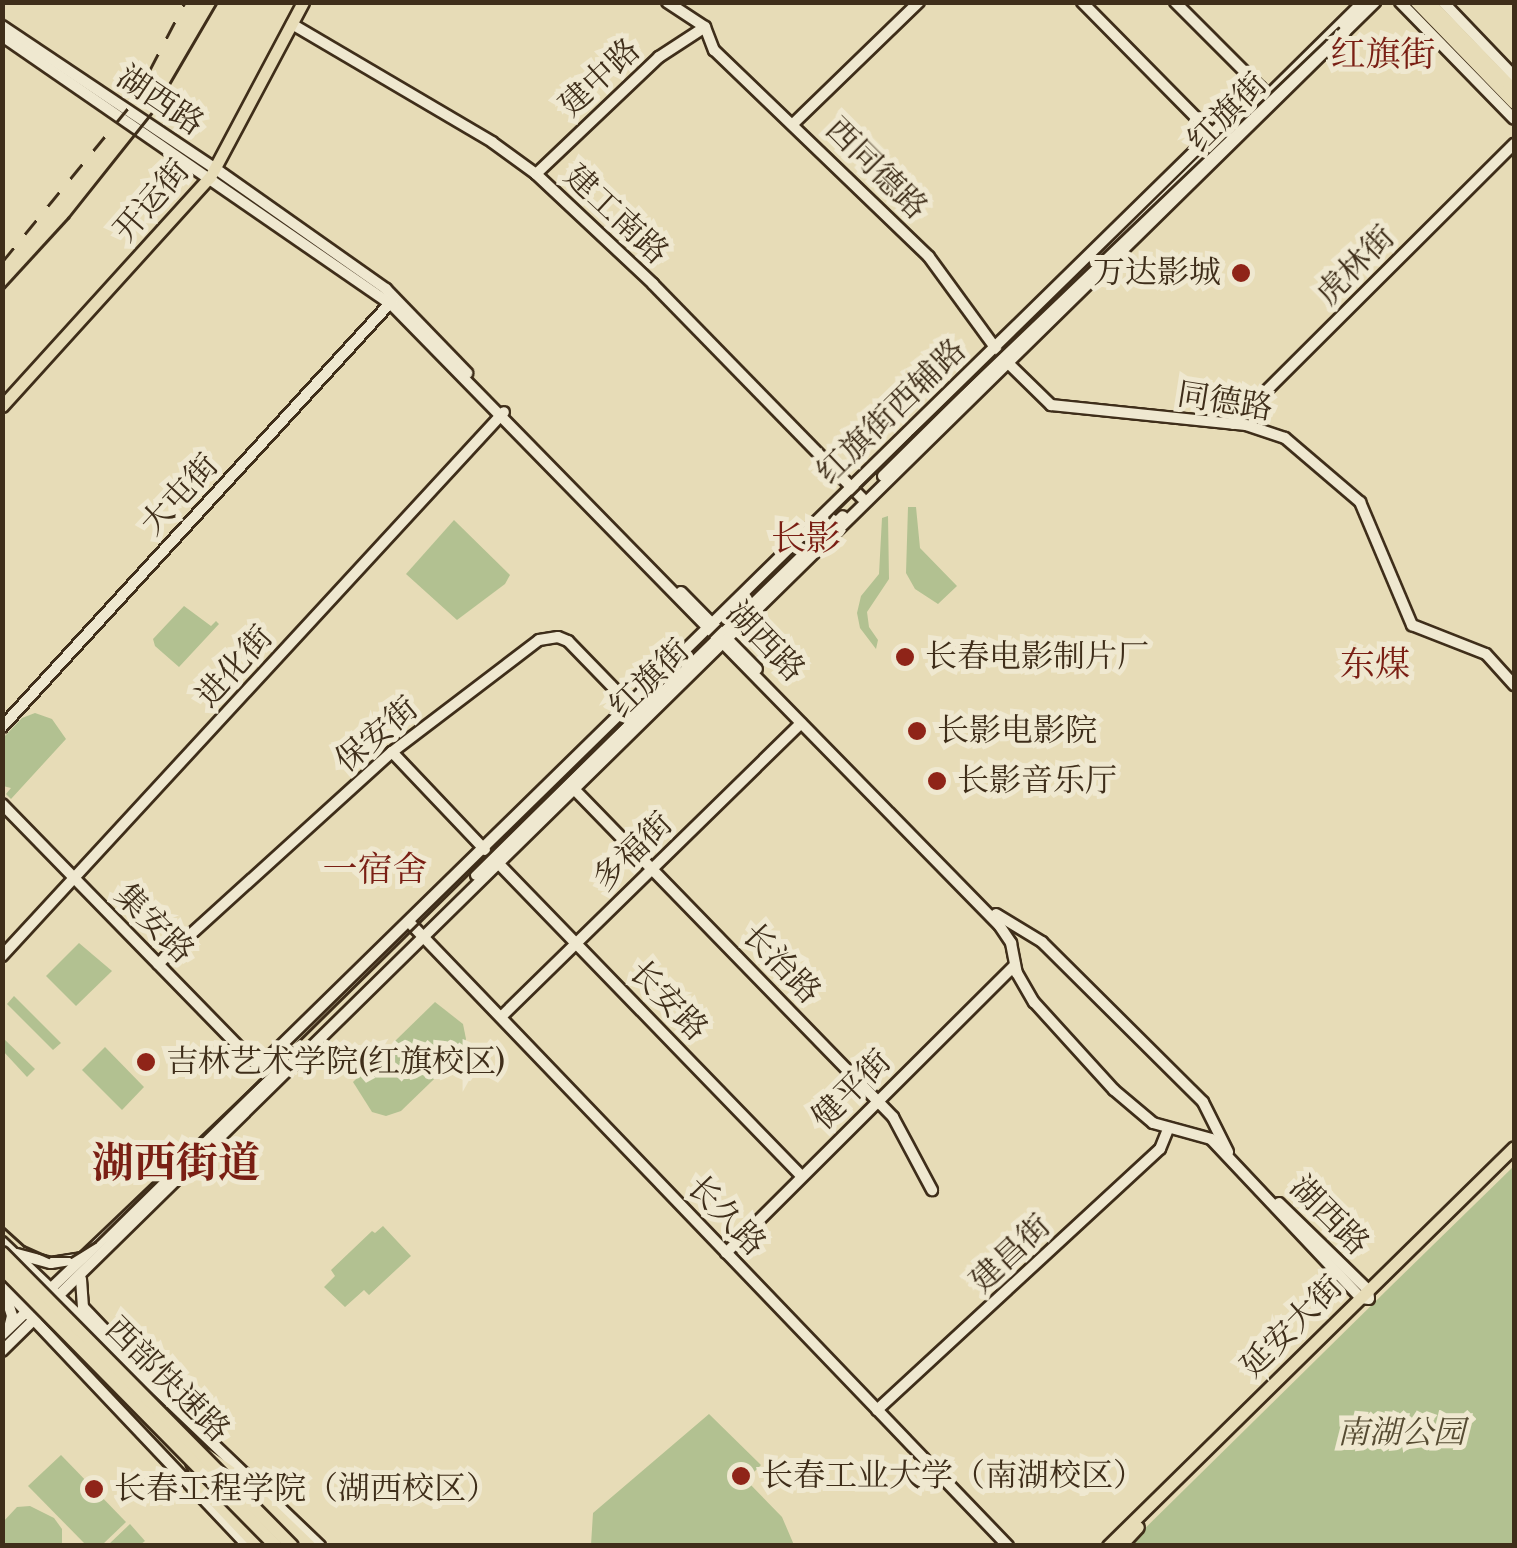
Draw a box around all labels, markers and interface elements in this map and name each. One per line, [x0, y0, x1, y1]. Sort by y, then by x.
street label: 建中路 [552, 31, 648, 125]
district label: 红旗街 [1331, 35, 1435, 77]
street label: 湖西路 [109, 58, 211, 144]
street label: 红旗街 [1180, 65, 1276, 161]
street label: 西同德路 [817, 110, 935, 228]
street label: 开运街 [106, 152, 198, 250]
street label: 建工南路 [556, 157, 676, 273]
street label: 虎林街 [1308, 218, 1404, 314]
place label: 万达影城 [1093, 254, 1221, 292]
marker: 万达影城 [1230, 262, 1252, 284]
street label: 红旗街西辅路 [810, 332, 974, 492]
street label: 同德路 [1175, 376, 1275, 428]
street label: 大屯街 [133, 447, 227, 543]
district label: 长影 [771, 519, 841, 561]
street label: 湖西路 [718, 594, 812, 690]
street label: 进化街 [189, 618, 281, 716]
street label: 红旗街 [602, 632, 698, 726]
place label: 长春电影制片厂 [925, 638, 1149, 676]
district label: 东煤 [1340, 645, 1410, 687]
marker: 长春电影制片厂 [894, 646, 916, 668]
street label: 保安街 [328, 689, 426, 781]
place label: 长影电影院 [937, 712, 1097, 750]
marker: 长影电影院 [906, 720, 928, 742]
place label: 长影音乐厅 [957, 762, 1117, 800]
marker: 长影音乐厅 [926, 770, 948, 792]
street label: 多福街 [585, 805, 681, 899]
district label: 一宿舍 [323, 850, 427, 892]
street label: 集安路 [106, 876, 202, 972]
street label: 长治路 [734, 916, 828, 1012]
street label: 长安路 [621, 953, 715, 1049]
street label: 健平街 [804, 1042, 900, 1138]
place label: 吉林艺术学院(红旗校区) [166, 1043, 506, 1081]
marker: 吉林艺术学院(红旗校区) [135, 1051, 157, 1073]
district label: 湖西街道 [92, 1140, 260, 1190]
street label: 长久路 [679, 1168, 773, 1264]
street label: 湖西路 [1281, 1168, 1377, 1264]
street label: 建昌街 [963, 1207, 1059, 1301]
street label: 延安大街 [1233, 1268, 1351, 1386]
street label: 西部快速路 [97, 1310, 237, 1450]
park label: 南湖公园 [1337, 1414, 1465, 1452]
place label: 长春工业大学（南湖校区） [761, 1457, 1145, 1495]
marker: 长春工业大学（南湖校区） [730, 1465, 752, 1487]
place label: 长春工程学院（湖西校区） [114, 1470, 498, 1508]
marker: 长春工程学院（湖西校区） [83, 1478, 105, 1500]

